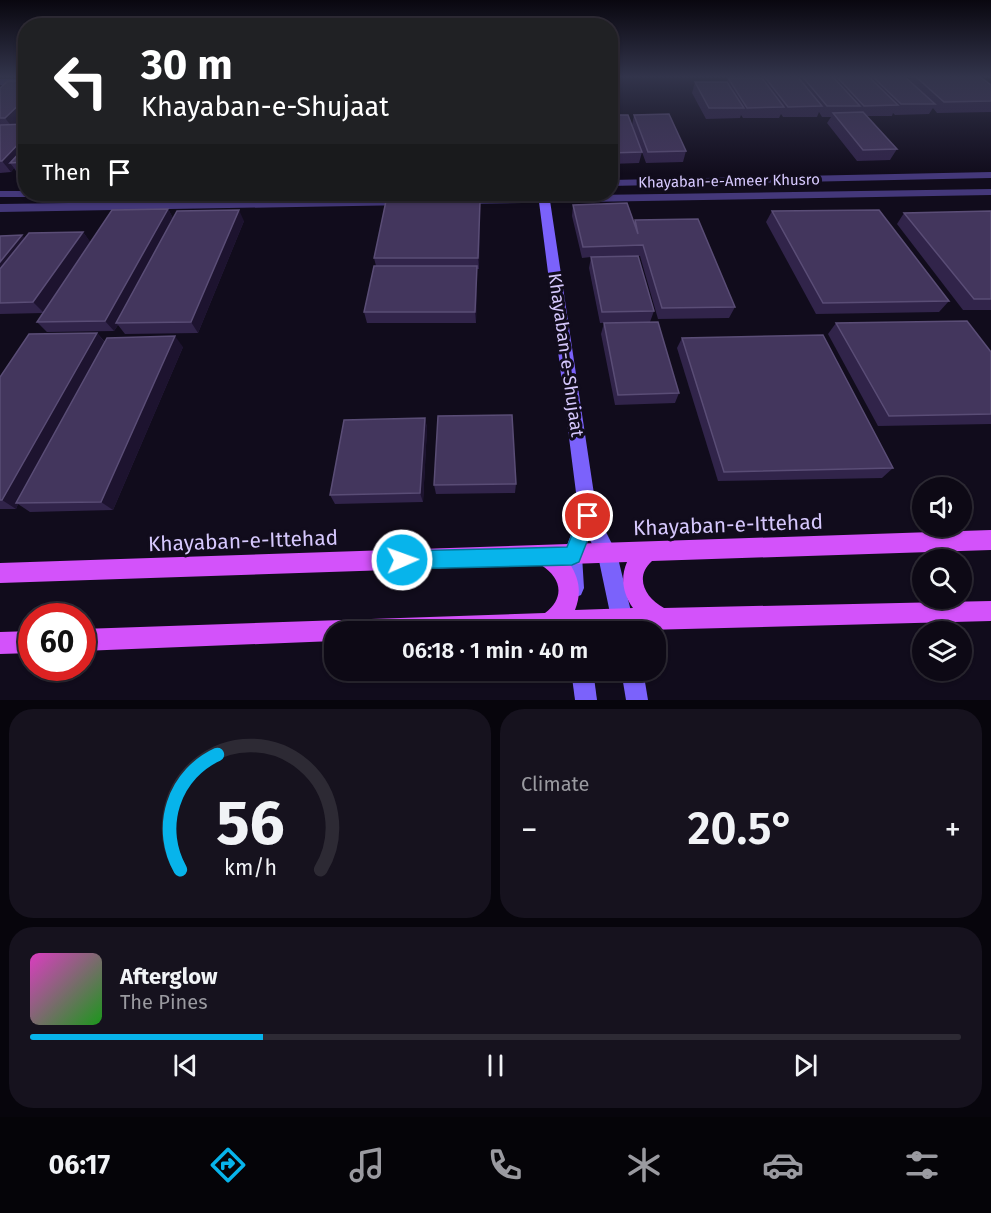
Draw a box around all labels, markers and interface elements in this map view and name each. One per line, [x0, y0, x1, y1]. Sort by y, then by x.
text: 30 m [141, 40, 233, 90]
icon: left [42, 42, 120, 120]
text: Khayaban-e-Shujaat [141, 91, 389, 123]
icon: arrive [103, 156, 136, 189]
text: Then [42, 159, 91, 186]
street label: Khayaban-e-Ameer Khusro [638, 170, 820, 192]
street label: Khayaban-e-Shujaat [544, 272, 588, 439]
map controls [912, 477, 972, 681]
button: sound [912, 477, 972, 537]
pin [562, 490, 613, 541]
icon: arrive [571, 499, 604, 532]
street label: Khayaban-e-Ittehad [632, 509, 824, 541]
street label: Khayaban-e-Ittehad [147, 525, 339, 557]
position arrow [370, 528, 434, 592]
button: search [912, 549, 972, 609]
speed limit sign: 60 [18, 603, 96, 681]
button: layers [912, 621, 972, 681]
text: 06:18 · 1 min · 40 m [402, 637, 588, 664]
text: Climate [521, 772, 589, 796]
text: 56 [216, 786, 284, 861]
text: 20.5° [687, 802, 795, 856]
text: − [521, 810, 538, 850]
text: + [945, 810, 961, 850]
text: km/h [223, 856, 277, 882]
text: Afterglow [120, 963, 217, 990]
text: The Pines [120, 990, 207, 1014]
icon: previous [169, 1049, 202, 1082]
icon: pause [479, 1049, 512, 1082]
icon: next [789, 1049, 822, 1082]
icon: directions [207, 1144, 249, 1186]
icon: music [346, 1144, 388, 1186]
icon: phone [484, 1144, 526, 1186]
icon: climate [623, 1144, 665, 1186]
icon: car [762, 1144, 804, 1186]
icon: filters [901, 1144, 943, 1186]
text: 06:17 [48, 1149, 110, 1181]

